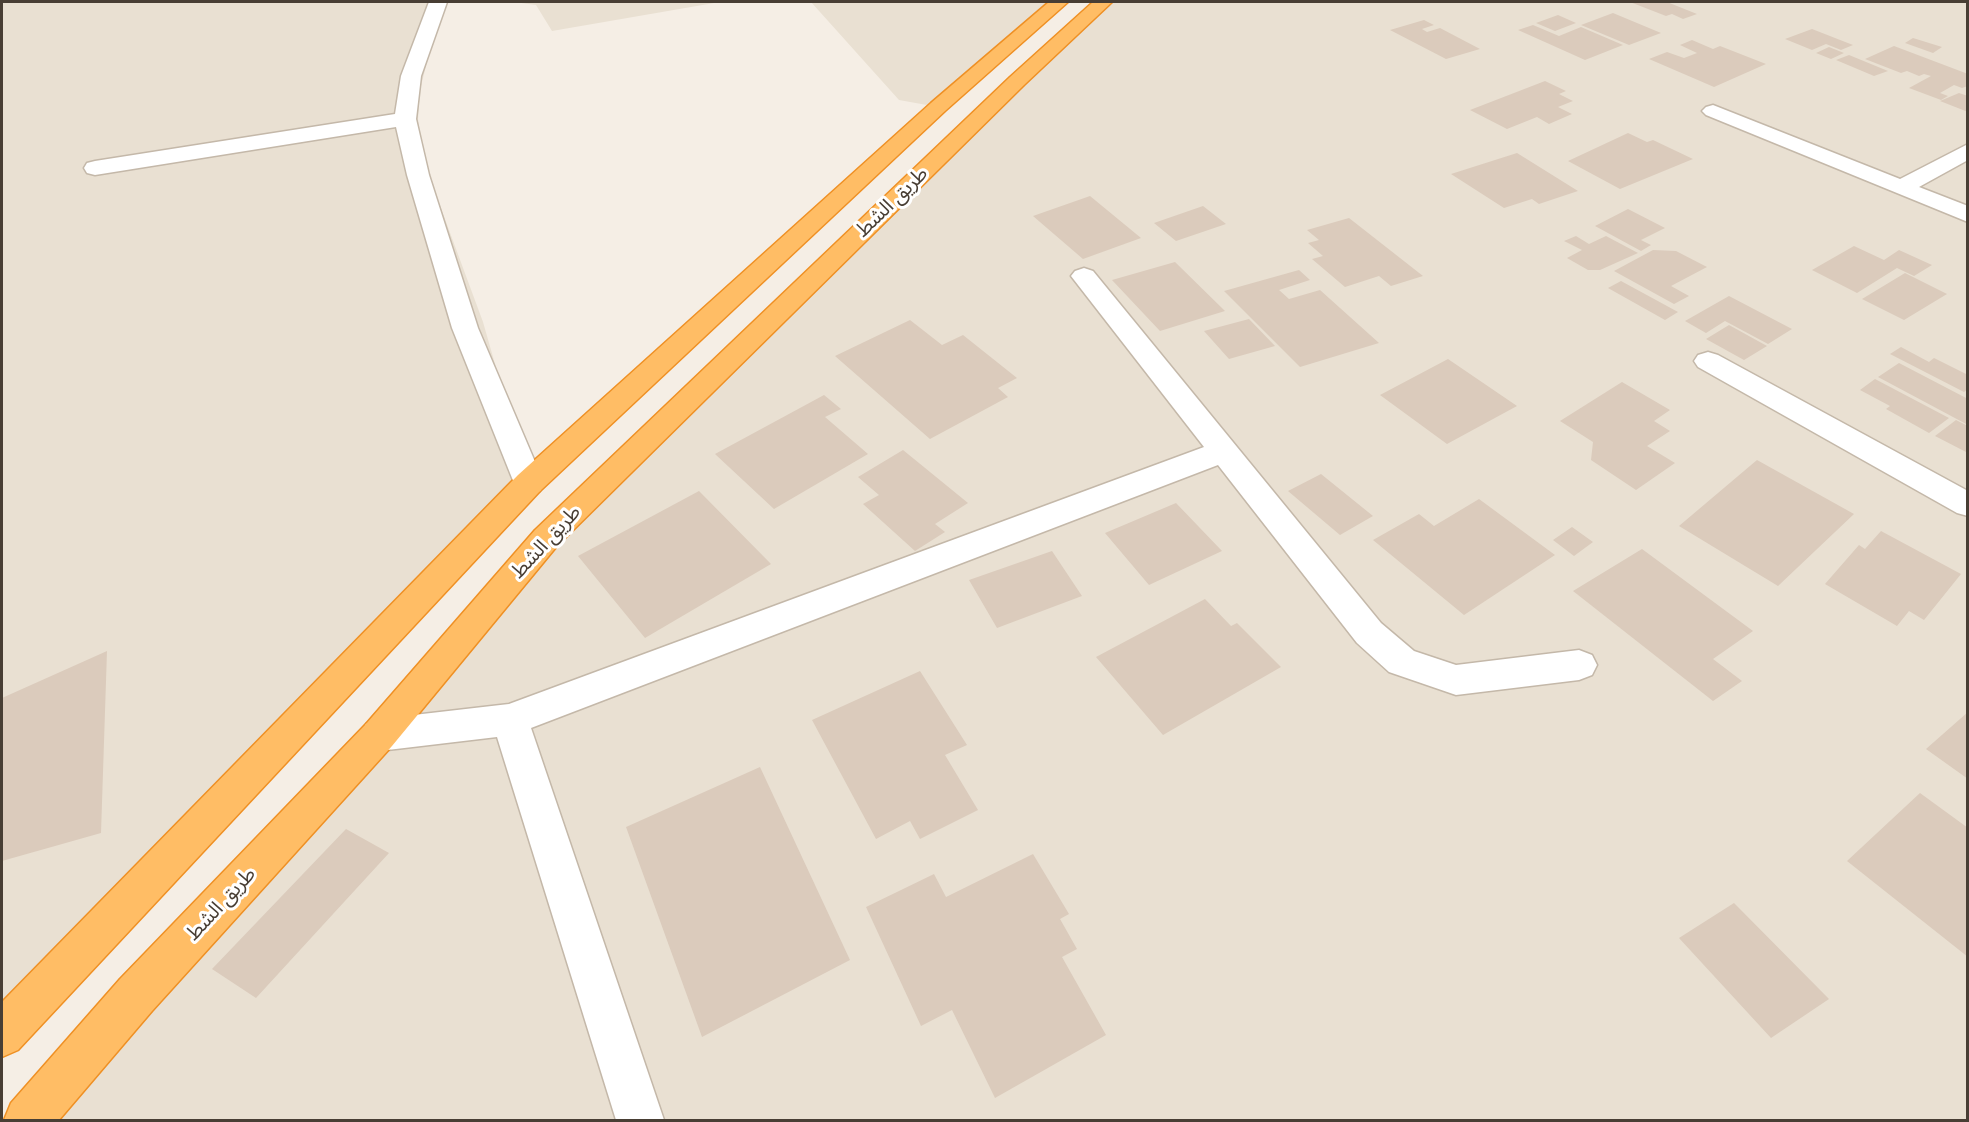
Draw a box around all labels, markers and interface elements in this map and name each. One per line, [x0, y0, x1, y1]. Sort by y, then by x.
street label: طريق الشط [851, 162, 933, 242]
street label: طريق الشط [506, 501, 586, 583]
street label: طريق الشط [181, 863, 261, 945]

